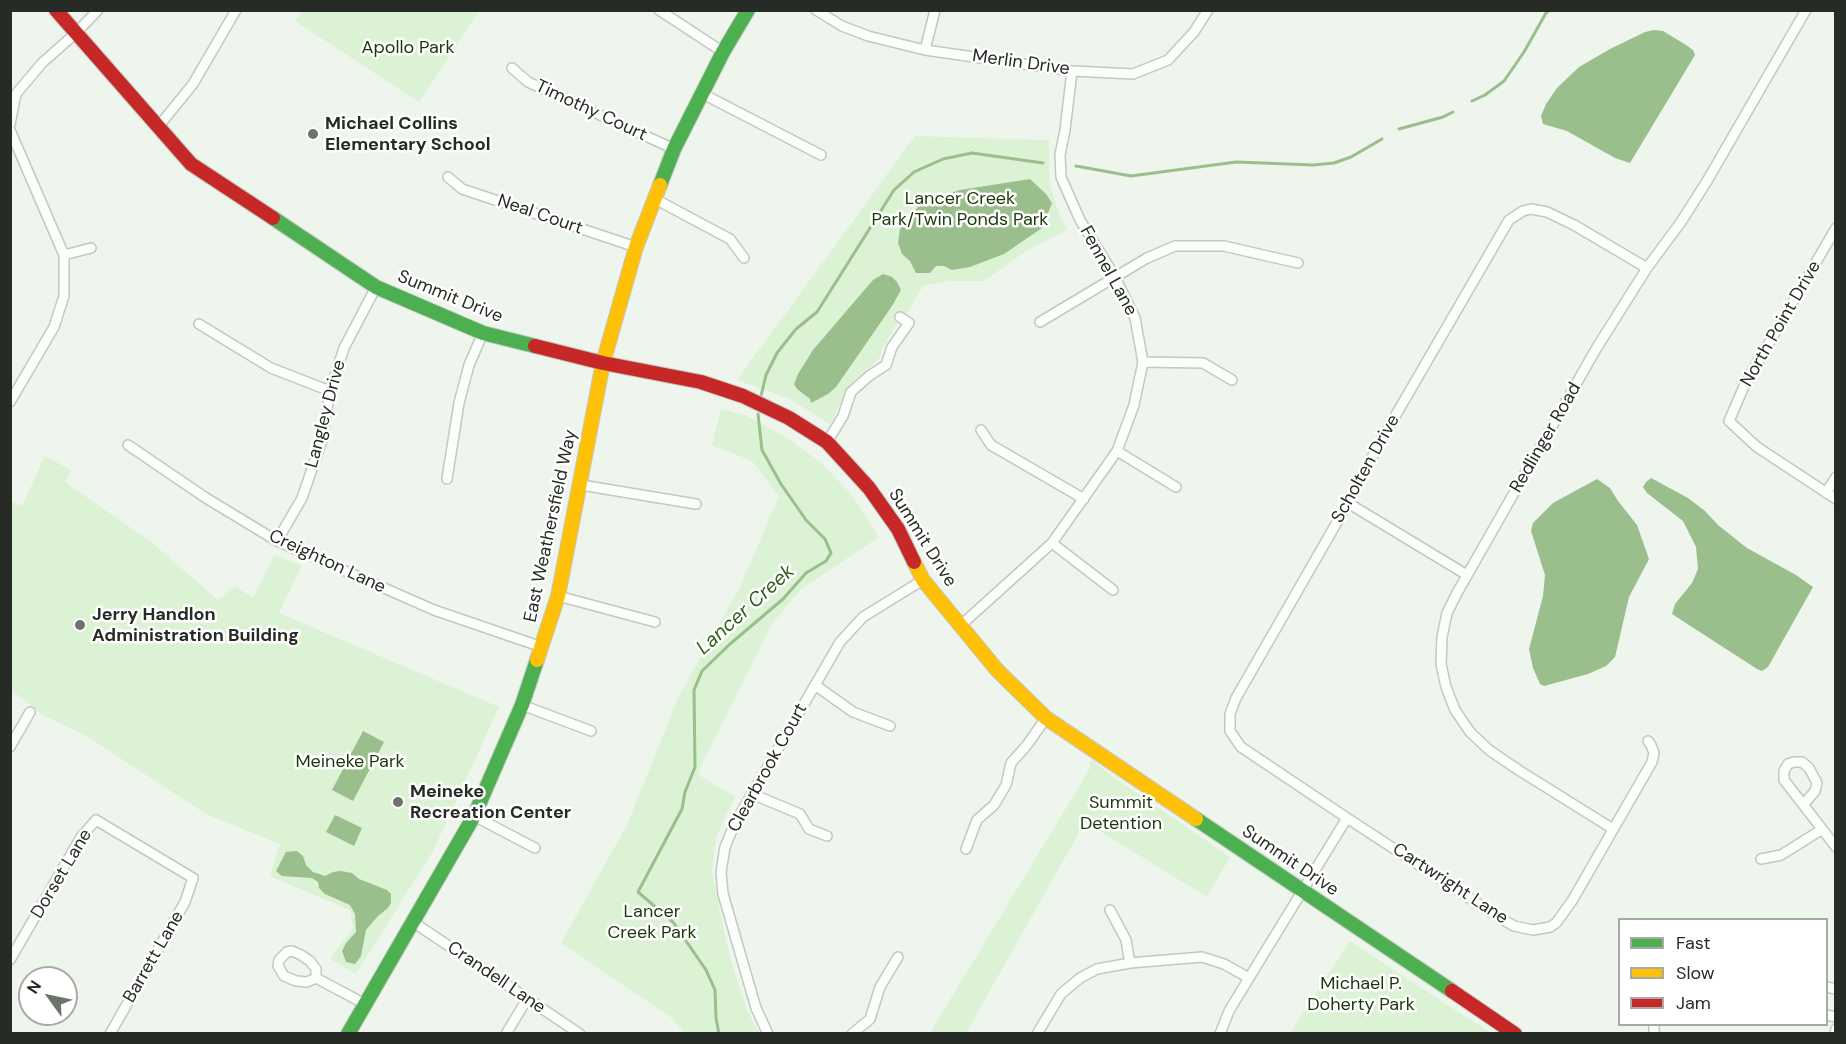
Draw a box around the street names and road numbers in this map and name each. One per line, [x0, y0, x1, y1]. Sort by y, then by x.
street label: Merlin Drive [971, 45, 1071, 81]
street label: Timothy Court [532, 76, 650, 146]
street label: Neal Court [494, 190, 586, 240]
street label: Fennel Lane [1075, 222, 1141, 320]
street label: North Point Drive [1736, 257, 1826, 391]
street label: Summit Drive [394, 266, 506, 328]
street label: Langley Drive [301, 358, 351, 470]
street label: Redlinger Road [1506, 379, 1586, 497]
street label: Scholten Drive [1327, 411, 1405, 527]
street label: East Weathersfield Way [520, 428, 582, 624]
street label: Summit Drive [883, 485, 961, 591]
street label: Creighton Lane [265, 525, 389, 599]
street label: Clearbrook Court [724, 700, 812, 836]
street label: Summit Drive [1238, 821, 1342, 901]
street label: Dorset Lane [27, 825, 97, 923]
street label: Cartwright Lane [1388, 839, 1512, 929]
street label: Barrett Lane [119, 907, 189, 1007]
street label: Crandell Lane [443, 937, 549, 1019]

